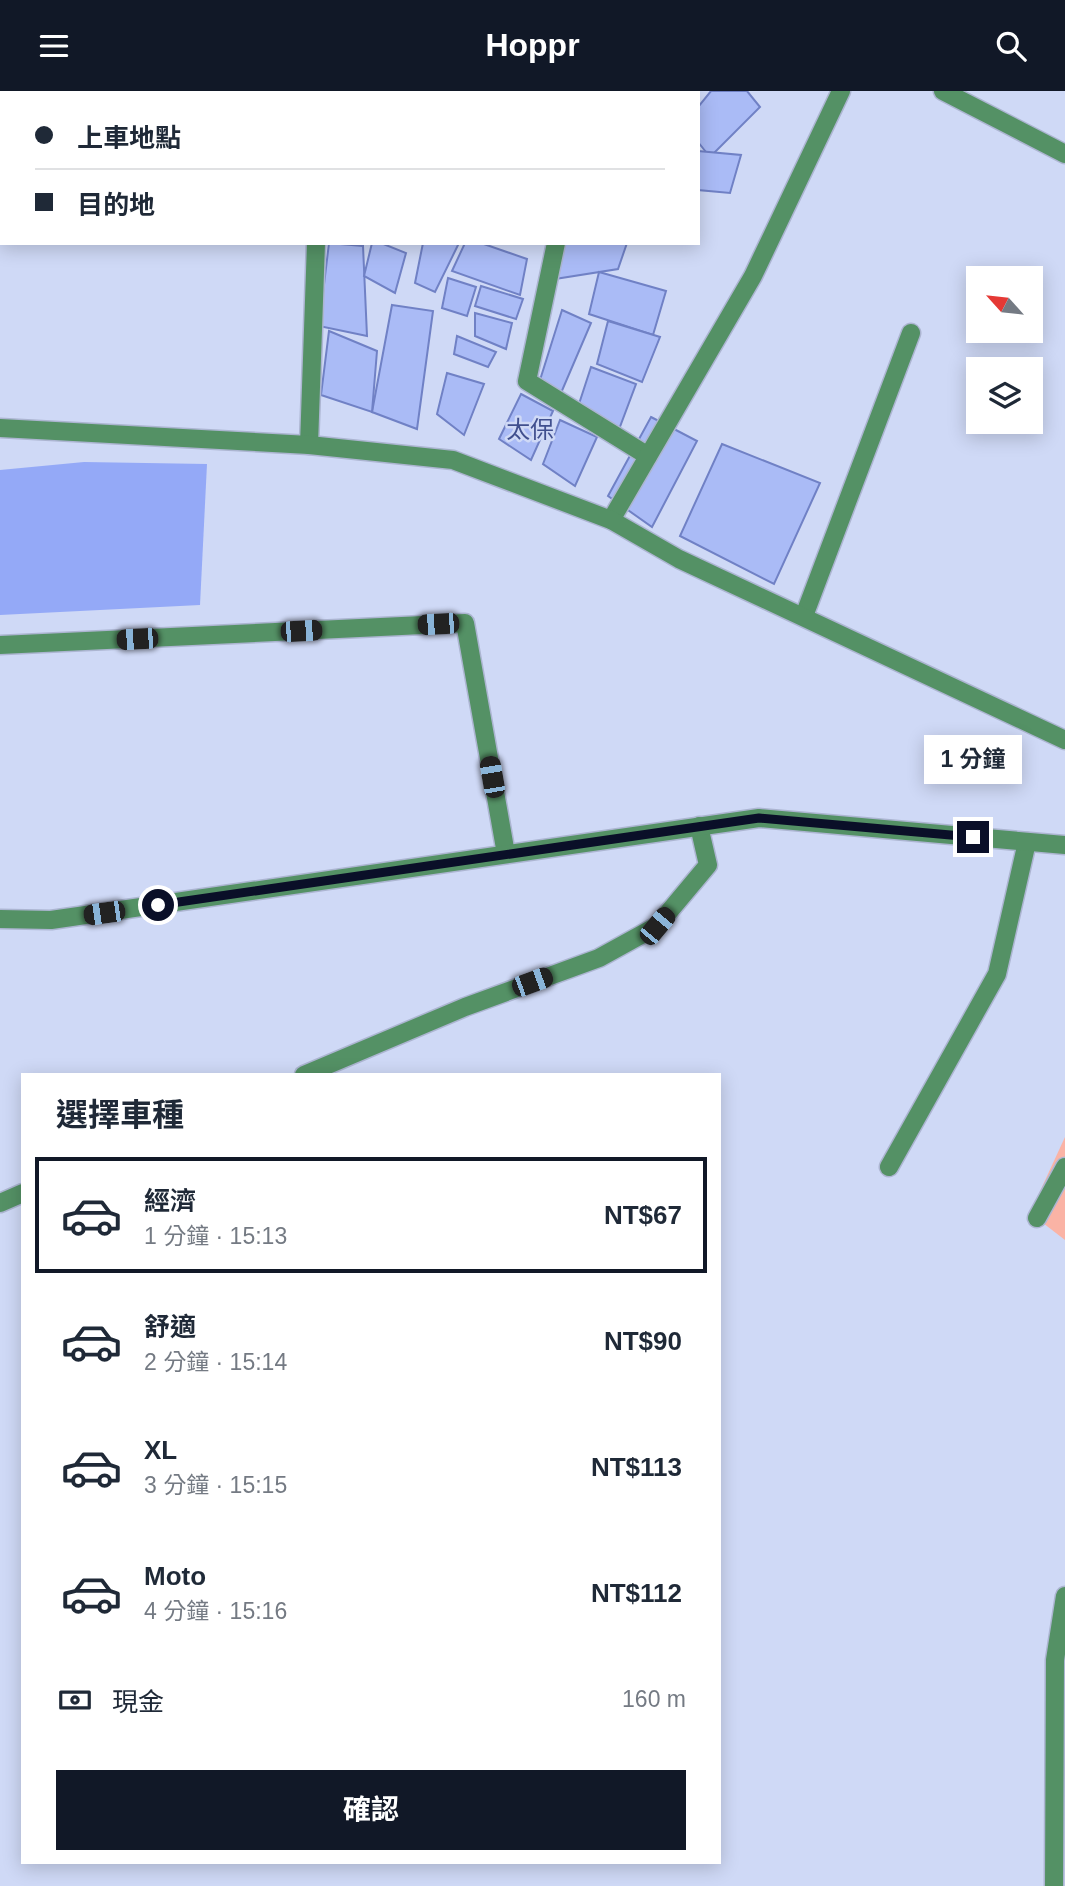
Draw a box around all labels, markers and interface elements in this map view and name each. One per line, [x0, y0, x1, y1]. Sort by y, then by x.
icon: menu [35, 27, 73, 65]
text: Hoppr [485, 27, 580, 63]
icon: search [992, 27, 1030, 65]
text: 上車地點 [77, 123, 181, 153]
text: 目的地 [77, 190, 155, 220]
north arrow [966, 266, 1043, 343]
map controls [966, 266, 1043, 434]
button: layers [966, 357, 1043, 434]
district label: 太保 [506, 416, 554, 443]
car [417, 612, 460, 636]
car [280, 619, 323, 643]
car [116, 627, 159, 651]
callout: 1 分鐘 [924, 735, 1022, 785]
text: 1 分鐘 [940, 746, 1006, 772]
car [479, 754, 506, 800]
route end [957, 821, 989, 853]
route start [142, 889, 174, 921]
car [82, 900, 127, 926]
car [636, 903, 679, 949]
car [509, 965, 556, 999]
text: 選擇車種 [56, 1097, 184, 1133]
icon: car [60, 1184, 123, 1247]
text: 經濟 [144, 1186, 196, 1216]
text: NT$67 [604, 1200, 682, 1230]
text: 1 分鐘 · 15:13 [144, 1223, 287, 1249]
icon: car [60, 1310, 123, 1373]
text: 舒適 [144, 1312, 196, 1342]
text: NT$90 [604, 1326, 682, 1356]
text: 2 分鐘 · 15:14 [144, 1349, 287, 1375]
text: XL [144, 1435, 177, 1465]
icon: car [60, 1436, 123, 1499]
text: NT$113 [591, 1452, 682, 1482]
text: 3 分鐘 · 15:15 [144, 1472, 287, 1498]
text: Moto [144, 1561, 206, 1591]
icon: car [60, 1562, 123, 1625]
text: NT$112 [591, 1578, 682, 1608]
text: 4 分鐘 · 15:16 [144, 1598, 287, 1624]
icon: cash [56, 1681, 94, 1719]
text: 160 m [622, 1686, 686, 1712]
text: 現金 [112, 1687, 164, 1717]
button: 確認 [56, 1770, 686, 1850]

